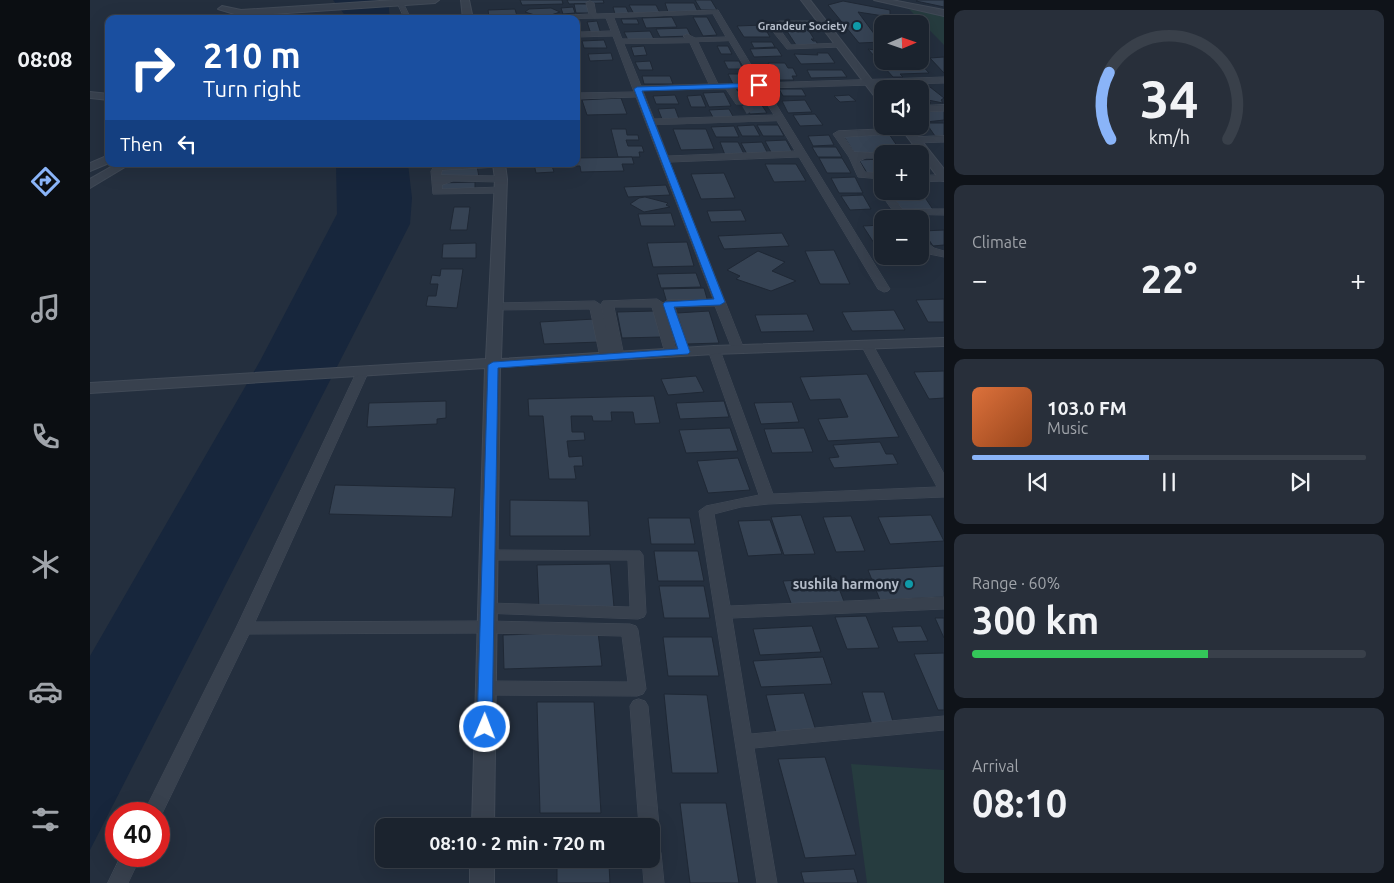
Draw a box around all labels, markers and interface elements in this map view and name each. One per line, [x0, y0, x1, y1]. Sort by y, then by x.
north arrow [874, 15, 929, 70]
map controls [874, 15, 929, 265]
place label: Grandeur Society [758, 20, 847, 32]
marker: Grandeur Society [851, 20, 863, 32]
icon: right [120, 35, 185, 100]
text: 210 m [203, 35, 301, 75]
text: 08:08 [17, 46, 73, 71]
pin [738, 64, 780, 106]
text: 34 [1140, 70, 1198, 128]
icon: arrive [745, 71, 773, 99]
text: Turn right [203, 76, 301, 101]
button: sound [874, 80, 929, 135]
text: km/h [1148, 127, 1190, 147]
icon: left [173, 130, 201, 158]
text: Then [120, 133, 163, 155]
button: + [874, 145, 929, 200]
icon: directions [28, 164, 63, 199]
button: − [874, 210, 929, 265]
text: Climate [972, 233, 1027, 251]
text: 22° [1141, 258, 1197, 300]
text: − [972, 264, 988, 295]
text: + [1350, 264, 1366, 295]
icon: music [28, 291, 63, 326]
text: 103.0 FM [1047, 397, 1127, 419]
icon: phone [28, 419, 63, 454]
text: Music [1047, 419, 1088, 437]
icon: previous [1024, 468, 1052, 496]
icon: pause [1155, 468, 1183, 496]
icon: next [1286, 468, 1314, 496]
icon: climate [28, 547, 63, 582]
text: Range · 60% [972, 574, 1060, 592]
place label: sushila harmony [793, 576, 900, 592]
marker: sushila harmony [903, 578, 915, 590]
text: 300 km [972, 599, 1099, 641]
icon: car [28, 674, 63, 709]
position arrow [458, 700, 510, 752]
text: Arrival [972, 757, 1019, 775]
text: 08:10 [972, 782, 1067, 824]
icon: filters [28, 802, 63, 837]
speed limit sign: 40 [105, 802, 170, 867]
text: 08:10 · 2 min · 720 m [430, 832, 605, 854]

